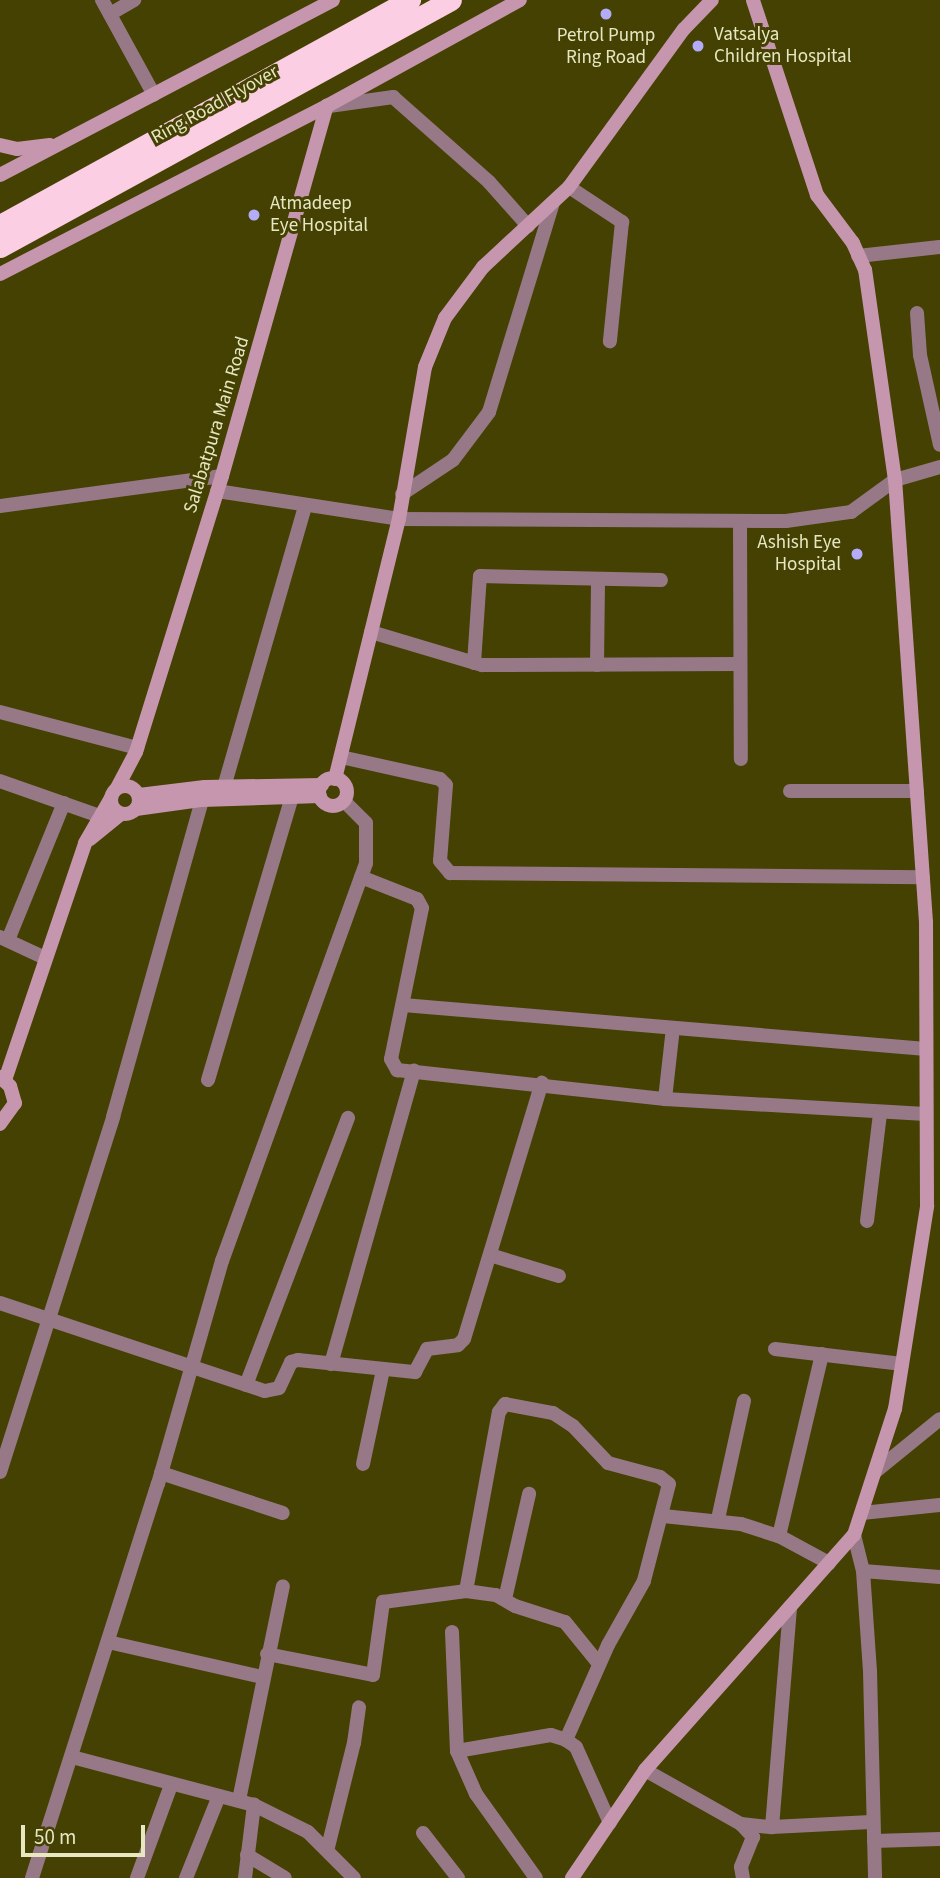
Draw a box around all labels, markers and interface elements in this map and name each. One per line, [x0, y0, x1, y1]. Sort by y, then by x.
marker: Petrol Pump Ring Road [598, 6, 614, 22]
place label: Vatsalya Children Hospital [714, 24, 852, 68]
place label: Petrol Pump Ring Road [557, 25, 655, 69]
marker: Vatsalya Children Hospital [688, 36, 708, 56]
street label: Ring Road Flyover [147, 61, 283, 149]
place label: Atmadeep Eye Hospital [270, 193, 368, 237]
marker: Atmadeep Eye Hospital [244, 205, 264, 225]
street label: Salabatpura Main Road [179, 334, 255, 516]
place label: Ashish Eye Hospital [757, 532, 841, 576]
marker: Ashish Eye Hospital [847, 544, 867, 564]
scale bar [24, 1812, 149, 1856]
text: 50 m [34, 1822, 76, 1852]

